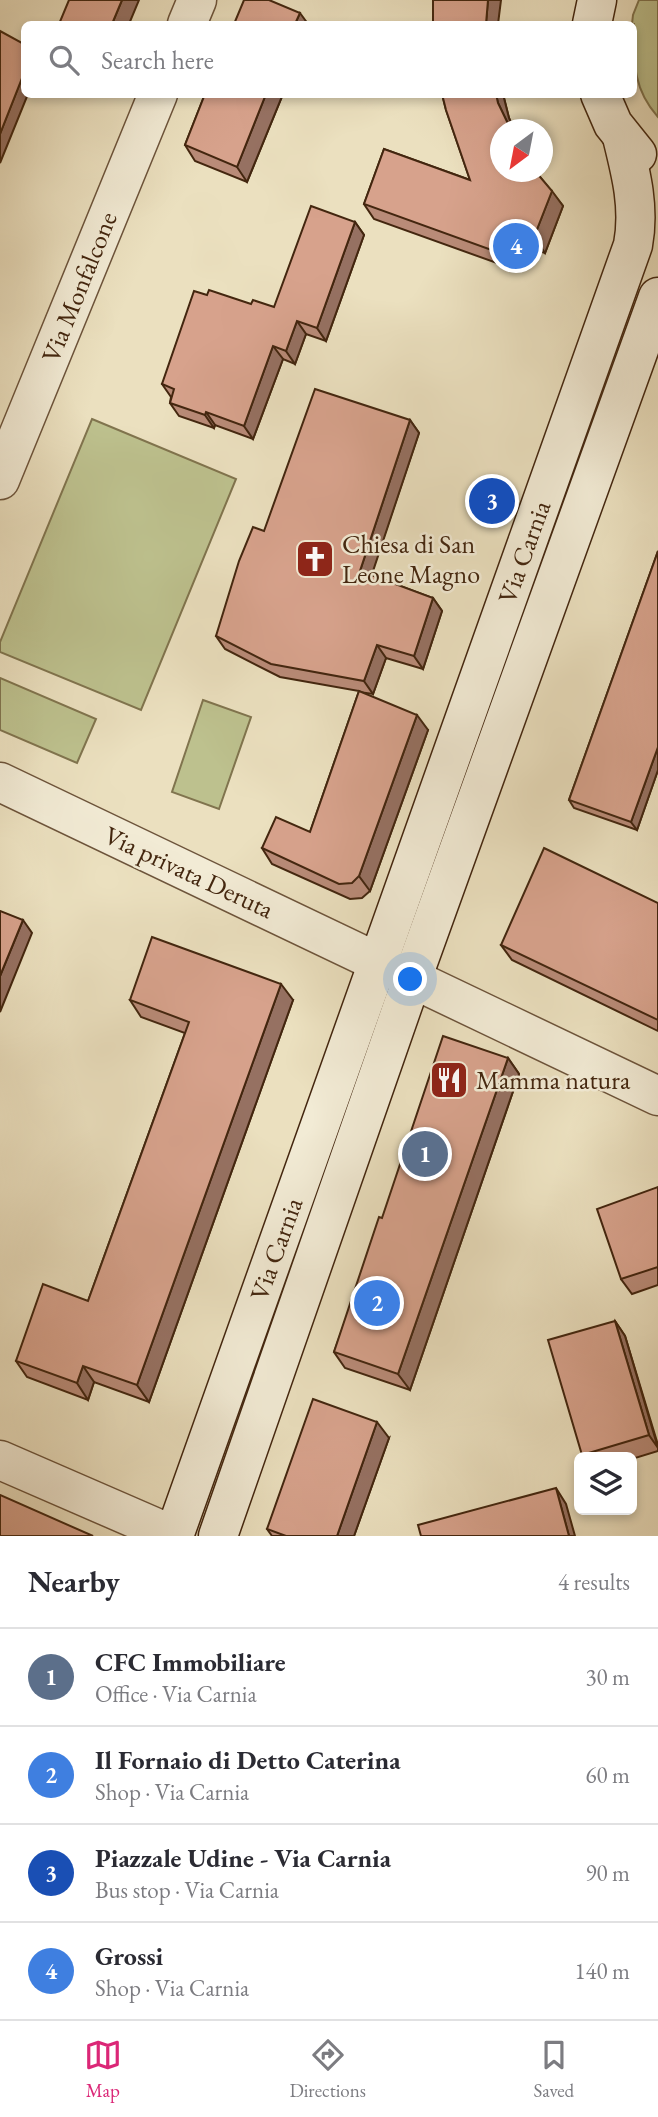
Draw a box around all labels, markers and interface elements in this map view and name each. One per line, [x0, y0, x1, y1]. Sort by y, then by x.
search box [21, 21, 637, 98]
icon: search [45, 41, 83, 79]
text: Search here [101, 43, 214, 77]
north arrow [490, 119, 553, 182]
street label: Via Monfalcone [33, 207, 125, 367]
pin: 4 [493, 220, 539, 272]
pin: 3 [469, 475, 515, 527]
street label: Via Carnia [490, 495, 558, 608]
place label: Chiesa di San Leone Magno [342, 527, 480, 591]
church icon: Chiesa di San Leone Magno [294, 538, 336, 580]
street label: Via privata Deruta [99, 818, 280, 926]
your location [393, 962, 427, 996]
restaurant icon: Mamma natura [428, 1059, 470, 1101]
place label: Mamma natura [476, 1063, 631, 1097]
pin: 1 [402, 1128, 448, 1180]
street label: Via Carnia [242, 1192, 310, 1305]
pin: 2 [354, 1277, 400, 1329]
map controls [574, 1452, 637, 1515]
button: layers [574, 1452, 637, 1515]
text: Nearby [28, 1562, 120, 1601]
text: 4 results [558, 1567, 630, 1597]
text: CFC Immobiliare [95, 1645, 286, 1679]
text: 1 [45, 1662, 57, 1692]
text: 30 m [585, 1662, 630, 1692]
text: Office · Via Carnia [95, 1679, 257, 1709]
text: Il Fornaio di Detto Caterina [95, 1743, 401, 1777]
text: 2 [45, 1760, 57, 1790]
text: 60 m [585, 1760, 630, 1790]
text: Shop · Via Carnia [95, 1777, 249, 1807]
text: Piazzale Udine - Via Carnia [95, 1841, 391, 1875]
text: 3 [45, 1858, 57, 1888]
text: 90 m [585, 1858, 630, 1888]
text: Bus stop · Via Carnia [95, 1875, 279, 1905]
text: Grossi [95, 1939, 163, 1973]
text: 4 [45, 1956, 57, 1986]
text: 140 m [574, 1956, 630, 1986]
text: Shop · Via Carnia [95, 1973, 249, 2003]
tab: Map [84, 2036, 122, 2103]
tab: Directions [289, 2036, 366, 2103]
tab: Saved [533, 2036, 574, 2103]

